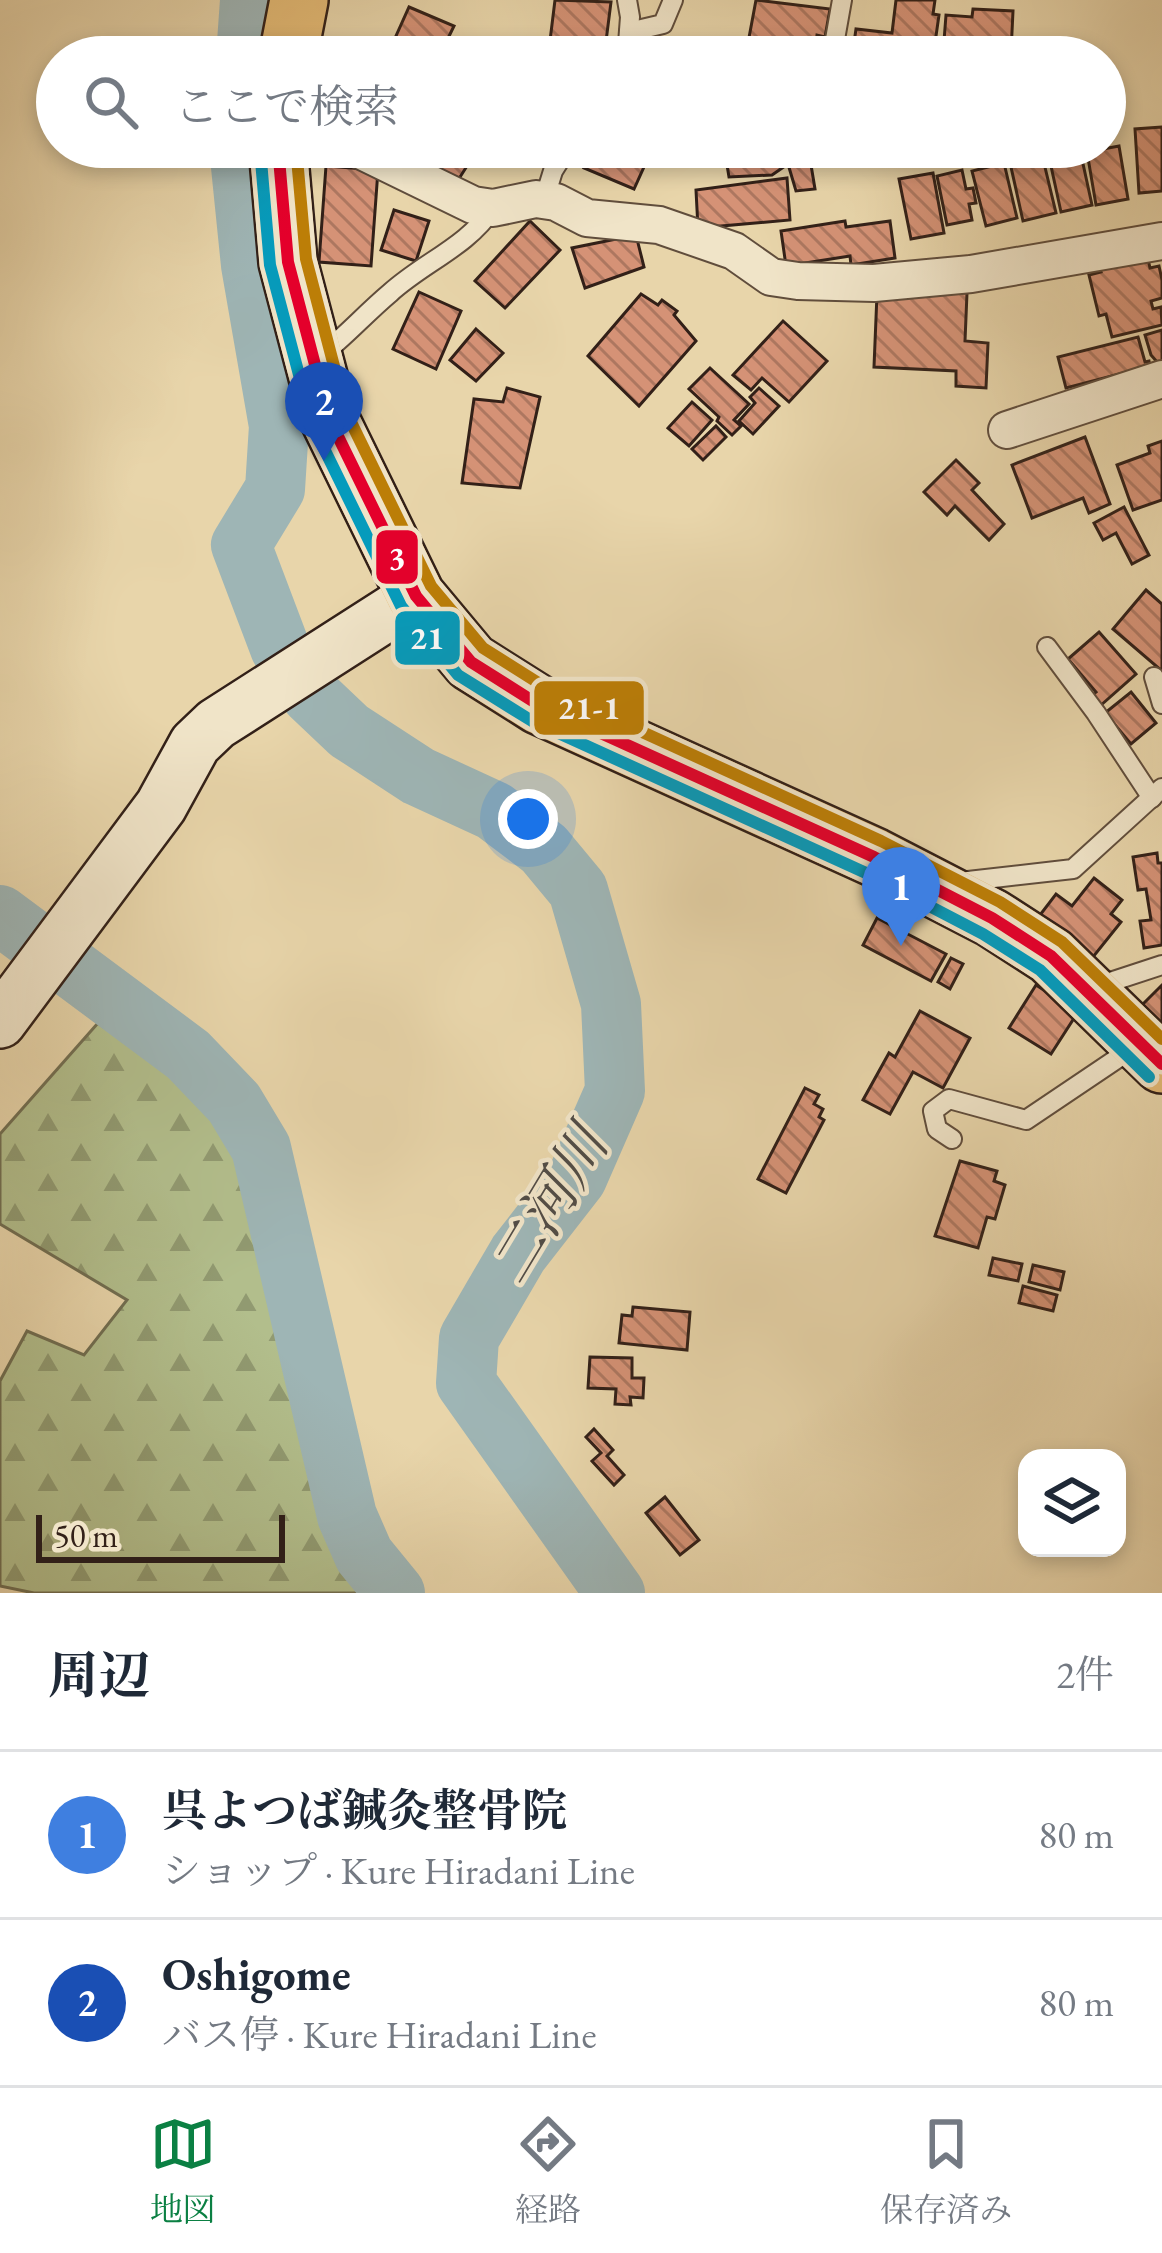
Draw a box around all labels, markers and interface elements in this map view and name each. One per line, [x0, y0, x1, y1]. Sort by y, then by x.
search box [36, 36, 1126, 168]
icon: search [78, 69, 144, 135]
text: ここで検索 [174, 77, 399, 135]
pin: 2 [285, 362, 363, 461]
line badge: 3 [374, 528, 420, 586]
text: 3 [388, 536, 406, 579]
line badge: 21 [393, 609, 462, 667]
text: 21 [410, 616, 444, 659]
line badge: 21-1 [532, 679, 646, 737]
text: 21-1 [558, 686, 620, 729]
your location [498, 789, 558, 849]
pin: 1 [862, 847, 940, 946]
water label: 二河川 [472, 1108, 627, 1297]
map controls [1018, 1449, 1126, 1557]
button: layers [1018, 1449, 1126, 1557]
scale bar [36, 1509, 285, 1562]
text: 50 m [54, 1514, 118, 1557]
text: 周辺 [48, 1642, 150, 1708]
text: 2件 [1056, 1649, 1114, 1700]
text: 呉よつば鍼灸整骨院 [162, 1781, 567, 1839]
text: 1 [77, 1809, 97, 1860]
text: 80 m [1038, 1809, 1114, 1860]
text: ショップ · Kure Hiradani Line [162, 1845, 635, 1896]
text: Oshigome [162, 1945, 351, 2003]
text: 2 [77, 1977, 97, 2028]
text: 80 m [1038, 1977, 1114, 2028]
text: バス停 · Kure Hiradani Line [162, 2009, 597, 2060]
tab: 地図 [150, 2111, 216, 2231]
tab: 経路 [515, 2111, 581, 2231]
tab: 保存済み [880, 2111, 1012, 2231]

